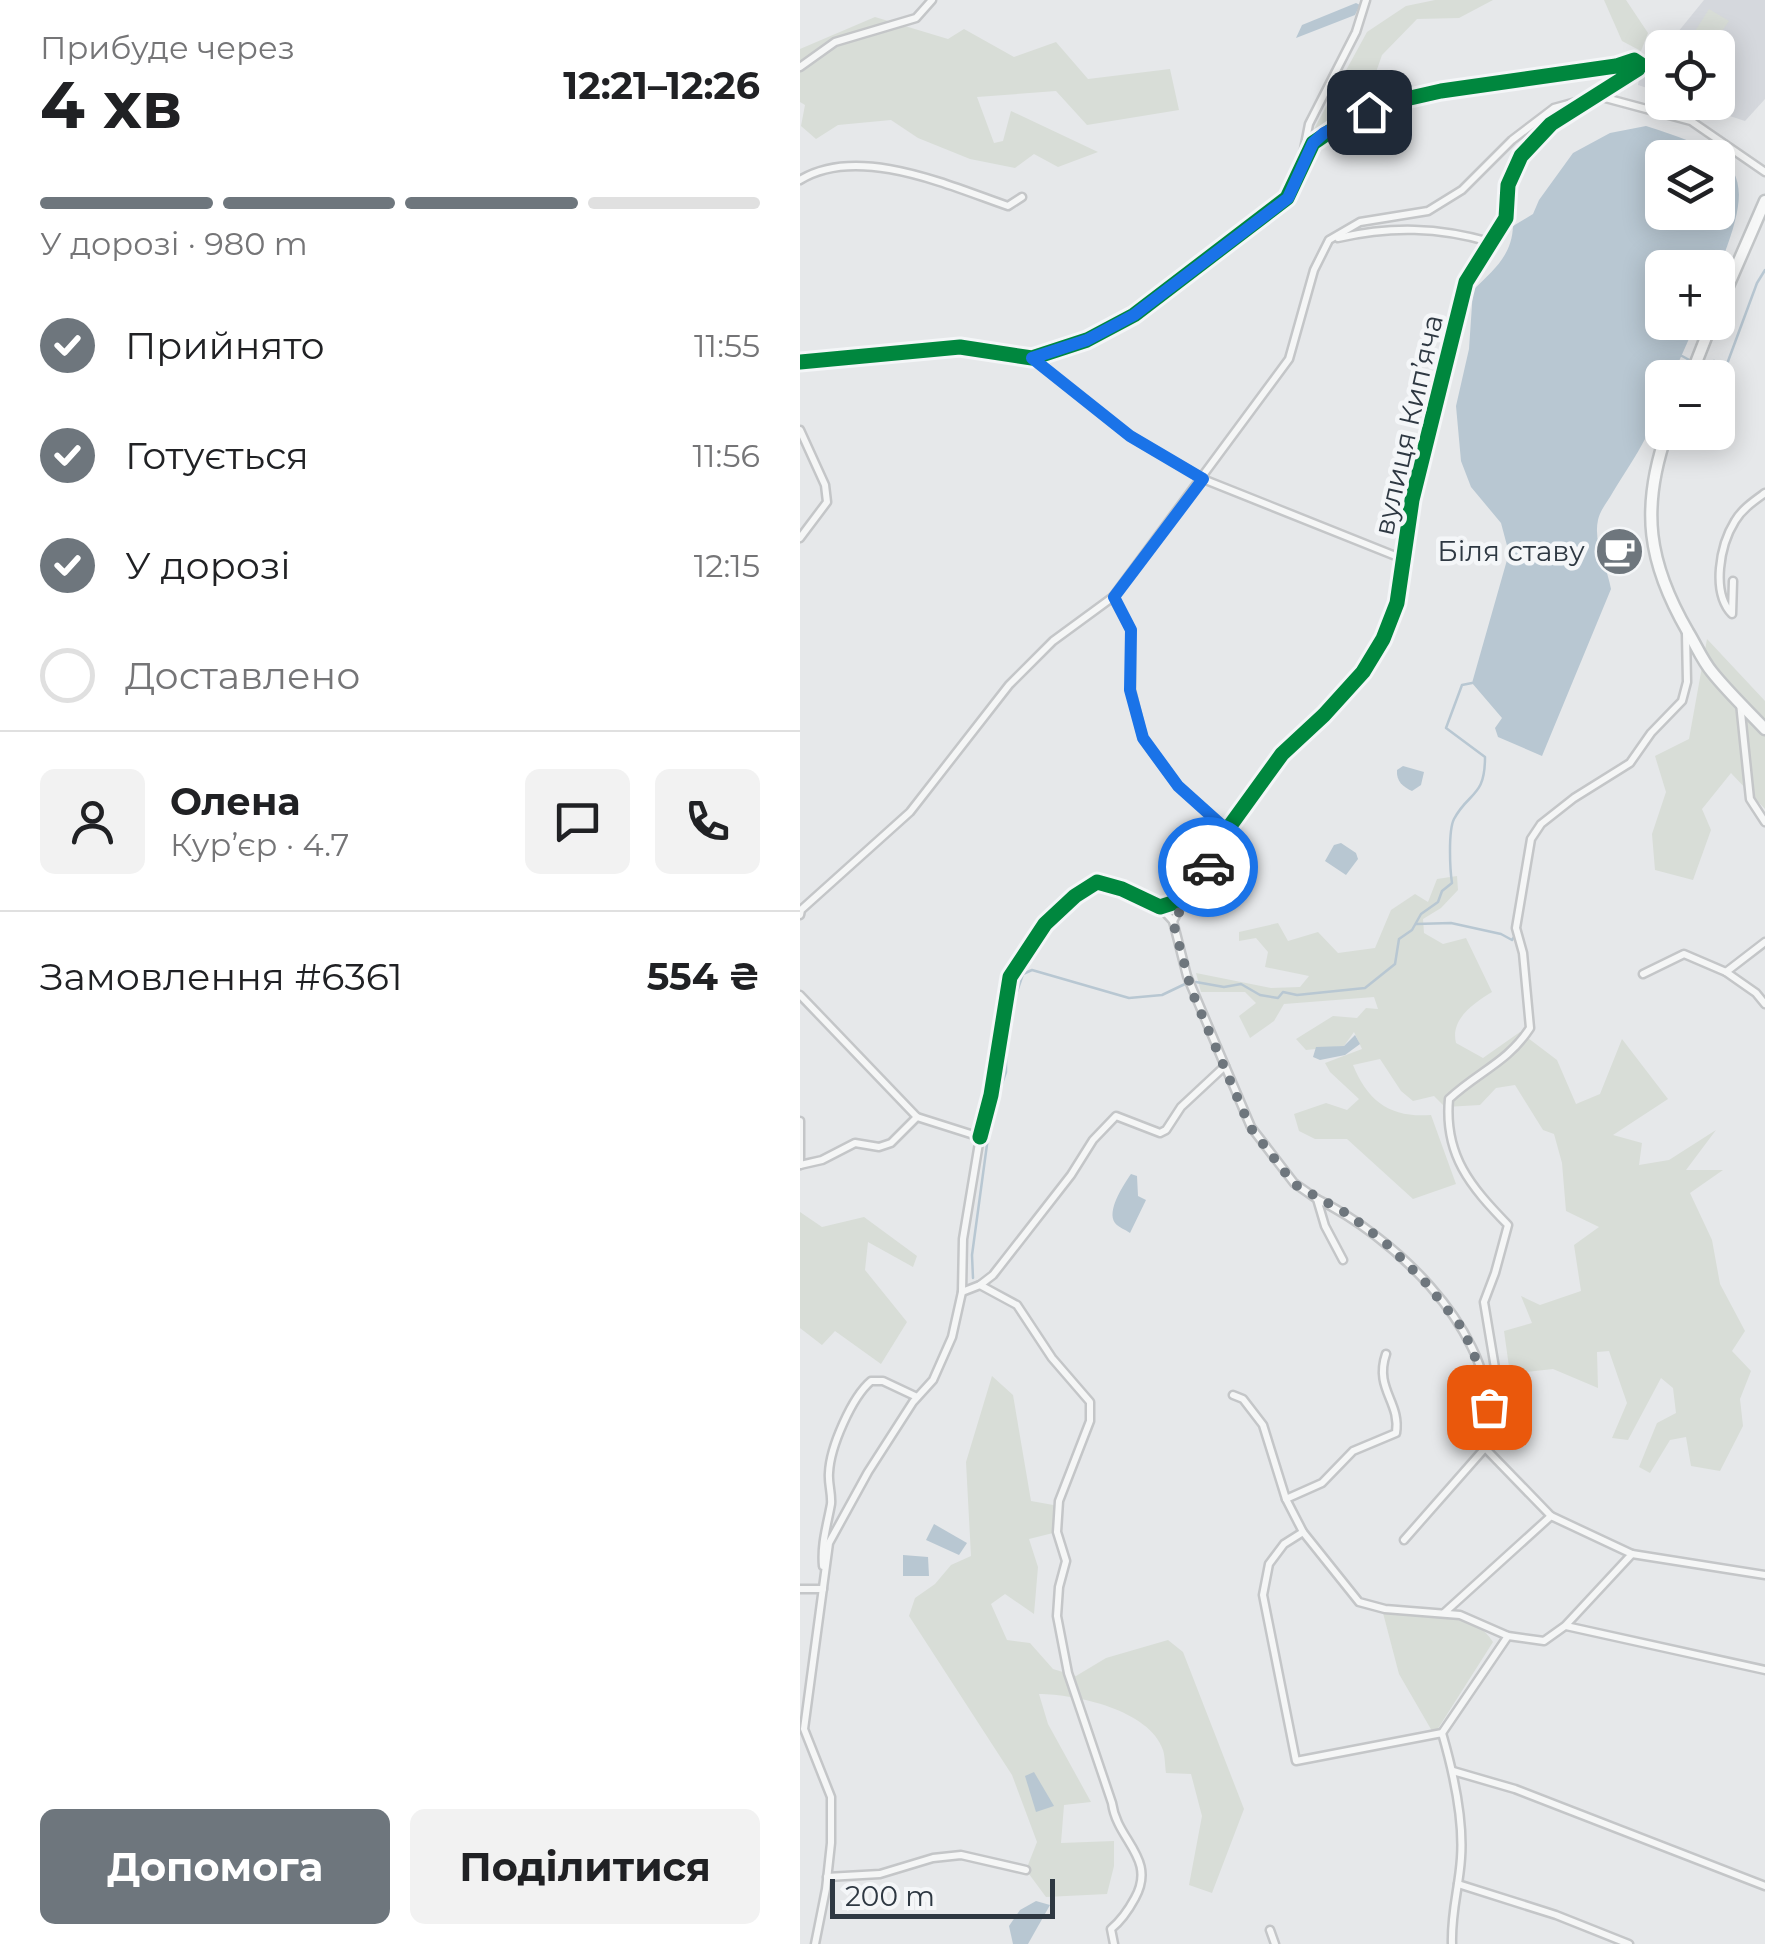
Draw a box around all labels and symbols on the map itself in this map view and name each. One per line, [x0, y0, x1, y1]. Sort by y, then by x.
pin [1327, 70, 1412, 155]
street label: вулиця Кипʼяча [1366, 311, 1450, 539]
cafe icon: Біля ставу [1594, 525, 1646, 577]
place label: Біля ставу [1437, 534, 1585, 568]
courier [1158, 817, 1258, 917]
pin [1447, 1365, 1532, 1450]
scale bar [830, 1874, 1055, 1918]

